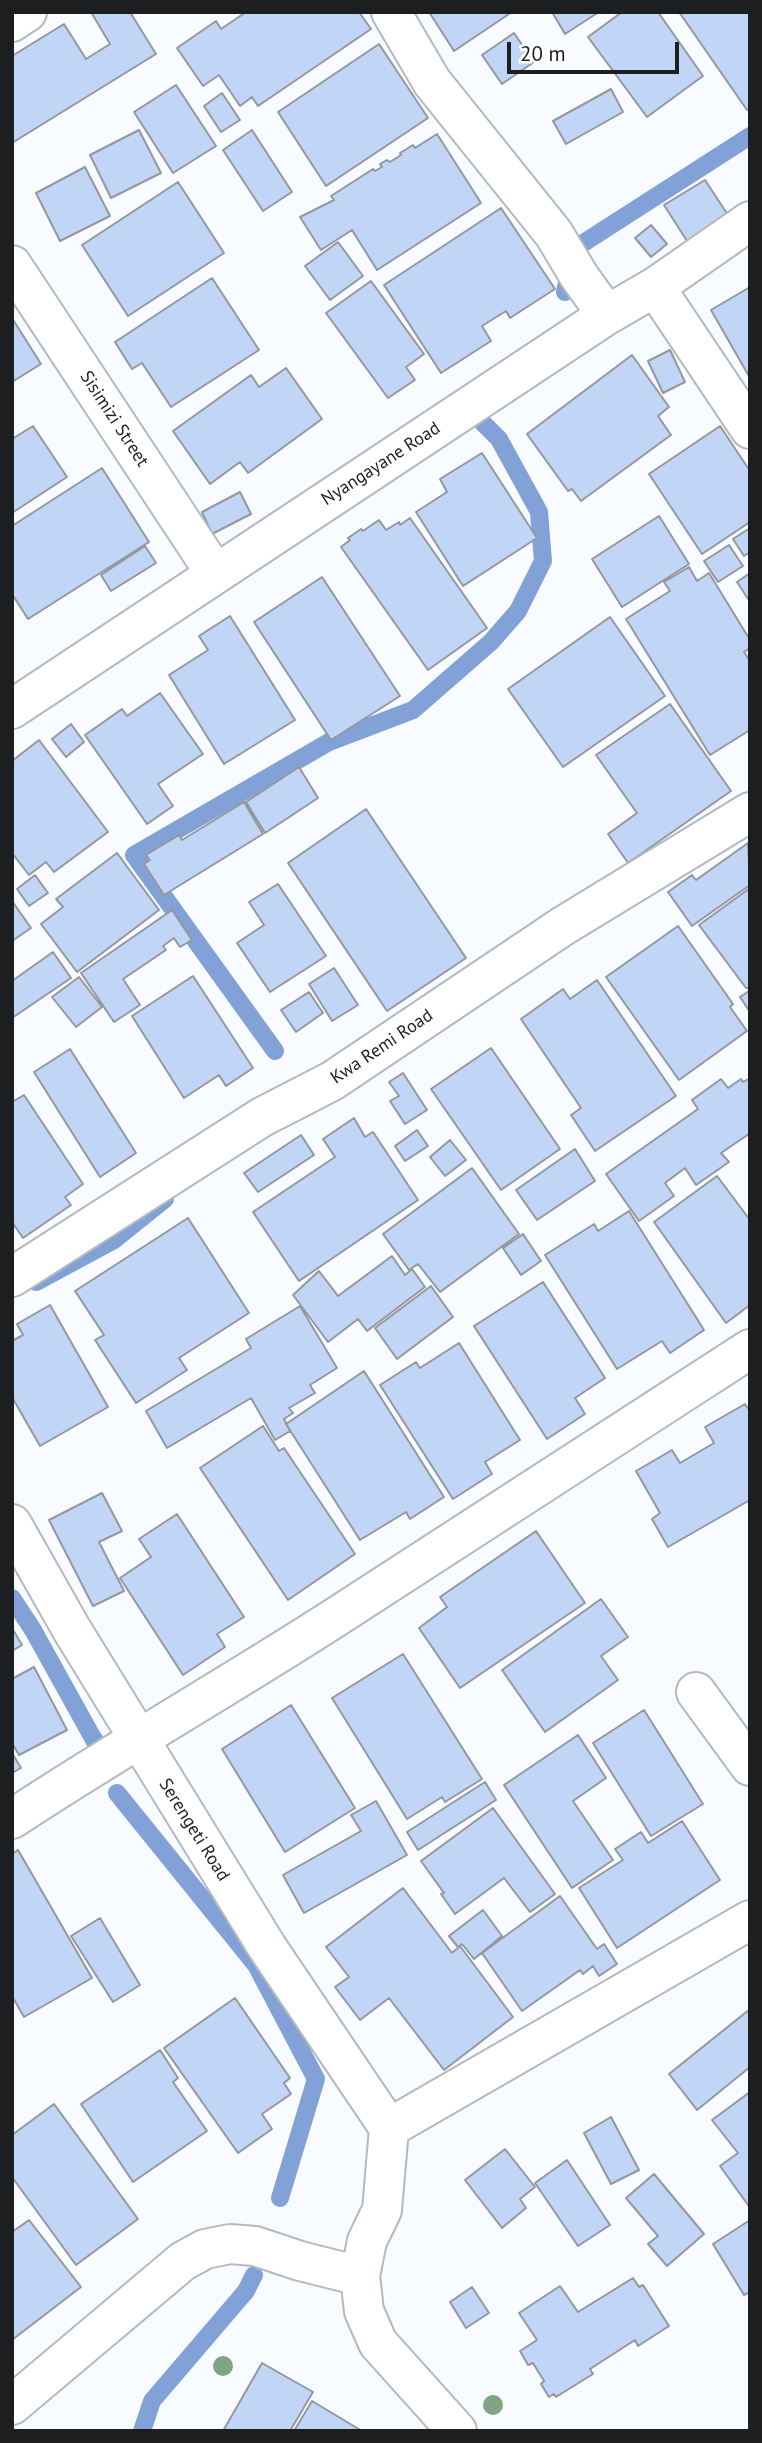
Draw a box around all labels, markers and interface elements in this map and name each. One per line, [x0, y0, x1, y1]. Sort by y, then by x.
scale bar [510, 28, 682, 72]
text: 20 m [520, 40, 566, 67]
street label: Sisimizi Street [75, 367, 153, 471]
street label: Nyangayane Road [318, 418, 444, 510]
street label: Kwa Remi Road [327, 1005, 437, 1089]
street label: Serengeti Road [154, 1775, 234, 1885]

